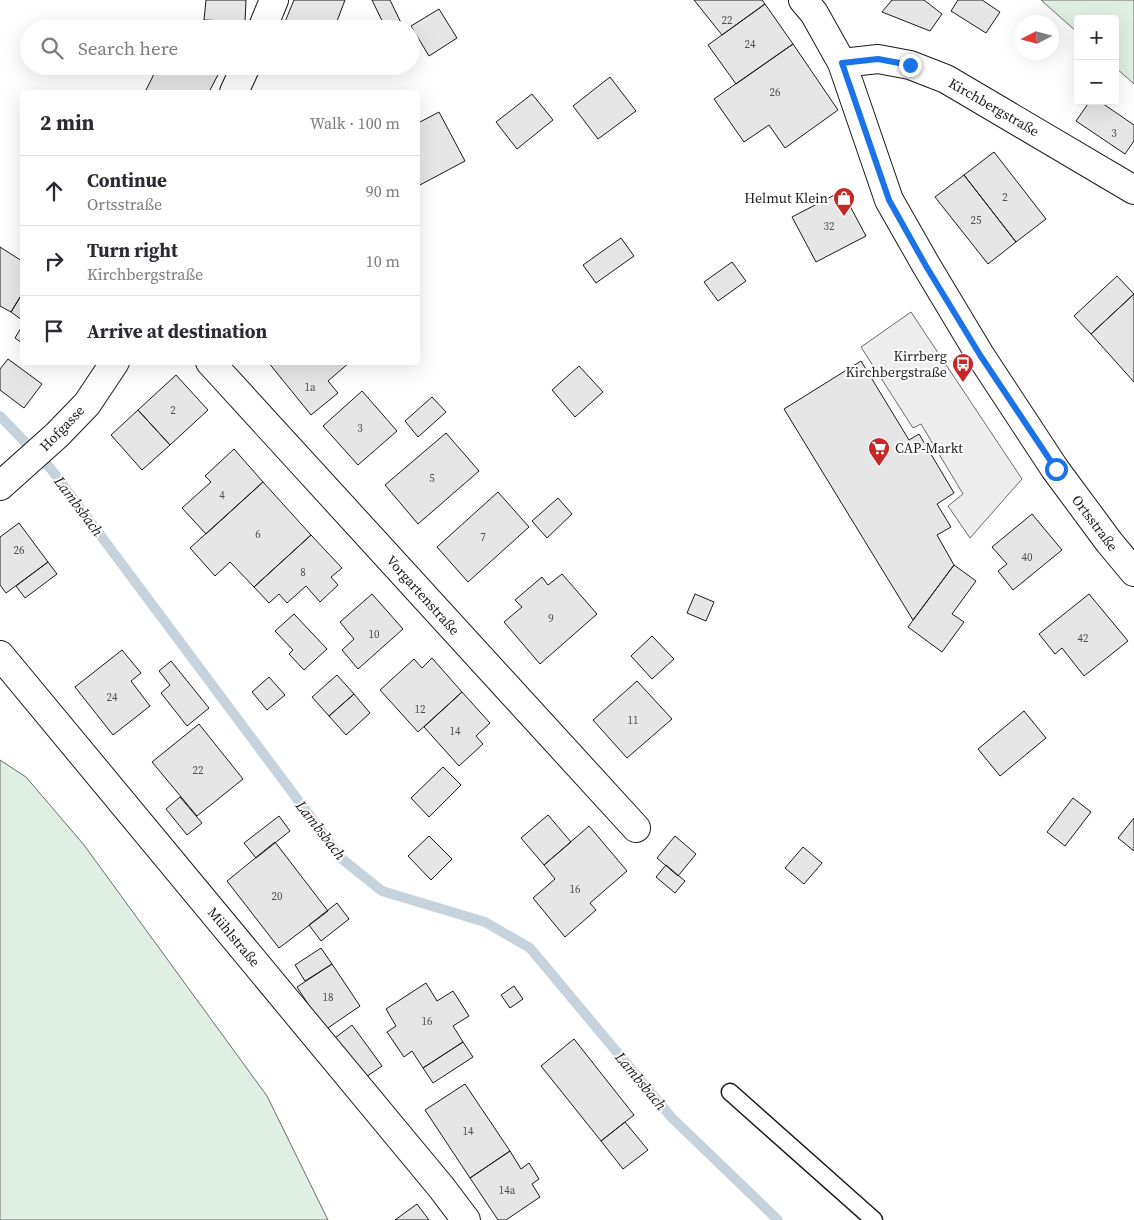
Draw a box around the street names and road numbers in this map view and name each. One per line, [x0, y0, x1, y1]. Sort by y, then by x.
street label: Kirchbergstraße [945, 73, 1043, 141]
street label: Hofgasse [35, 401, 89, 455]
street label: Ortsstraße [1067, 491, 1123, 555]
street label: Vorgartenstraße [382, 551, 464, 639]
street label: Mühlstraße [203, 903, 265, 971]

